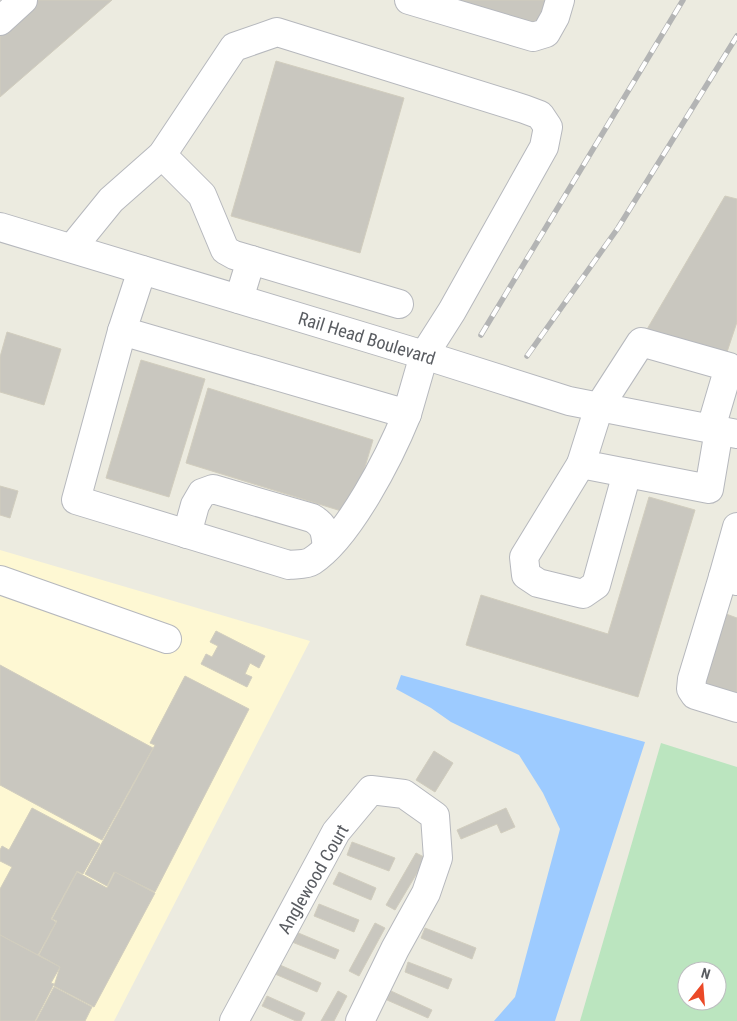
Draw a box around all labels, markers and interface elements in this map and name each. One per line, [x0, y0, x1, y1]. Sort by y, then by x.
street label: Rail Head Boulevard [296, 307, 438, 369]
street label: Anglewood Court [273, 821, 353, 937]
north arrow [677, 961, 727, 1011]
text: N [699, 965, 712, 982]

